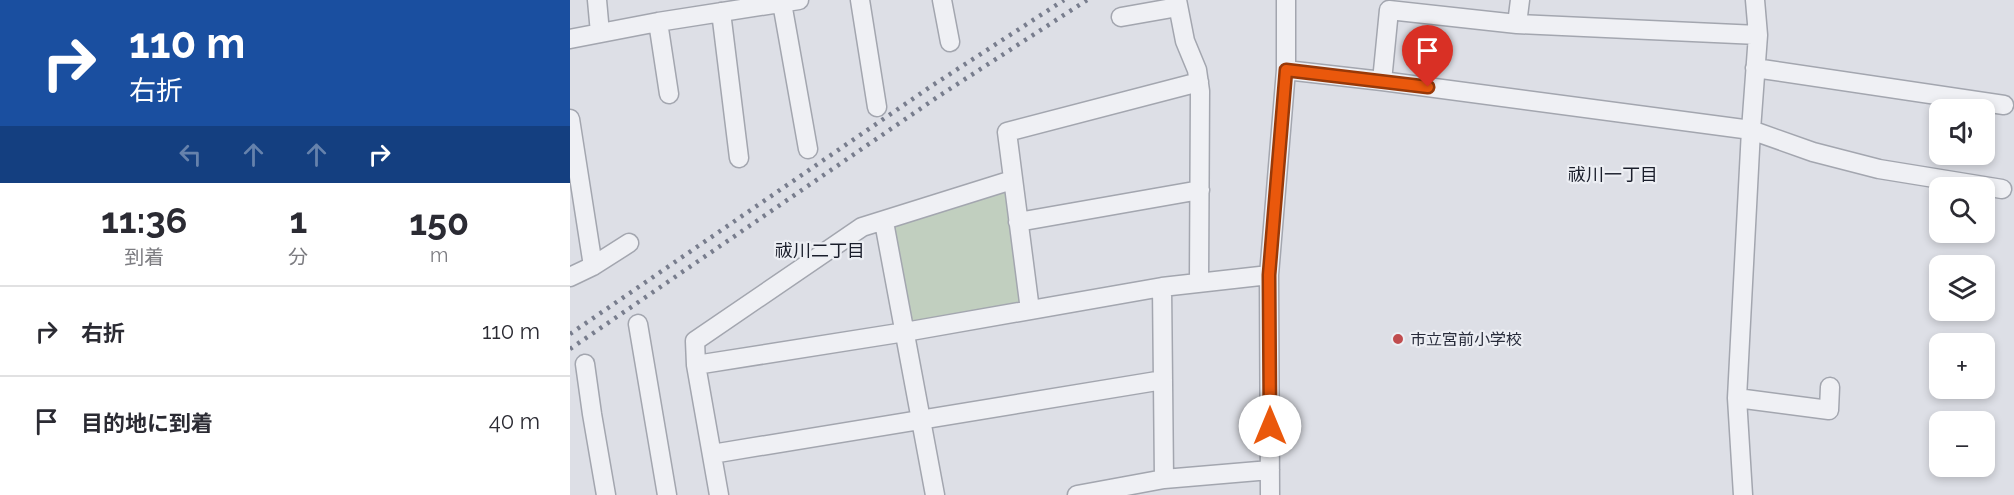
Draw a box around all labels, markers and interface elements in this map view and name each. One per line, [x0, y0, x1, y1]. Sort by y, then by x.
text: 110 m [129, 19, 245, 68]
icon: right [30, 24, 108, 102]
pin [1402, 25, 1453, 87]
icon: arrive [1411, 34, 1444, 67]
text: 右折 [129, 75, 183, 106]
map controls [1929, 99, 1995, 477]
button: sound [1929, 99, 1995, 165]
icon: left [174, 138, 207, 171]
icon: ahead [237, 138, 270, 171]
icon: ahead [300, 138, 333, 171]
icon: right [363, 138, 396, 171]
district label: 祓川一丁目 [1568, 164, 1658, 185]
button: search [1929, 177, 1995, 243]
text: 11:36 [101, 199, 187, 241]
text: 1 [289, 199, 307, 241]
text: 150 [409, 201, 469, 243]
district label: 祓川二丁目 [775, 240, 865, 261]
text: m [430, 243, 448, 267]
text: 到着 [124, 245, 164, 269]
text: 分 [288, 245, 308, 269]
button: layers [1929, 255, 1995, 321]
icon: right [30, 315, 63, 348]
text: 110 m [482, 318, 540, 344]
text: 右折 [81, 320, 125, 346]
place label: 市立宮前小学校 [1410, 330, 1522, 349]
marker: 市立宮前小学校 [1391, 332, 1405, 346]
button: + [1929, 333, 1995, 399]
position arrow [1238, 394, 1302, 458]
icon: arrive [30, 405, 63, 438]
text: 40 m [489, 408, 540, 434]
text: 目的地に到着 [81, 410, 213, 436]
button: − [1929, 411, 1995, 477]

